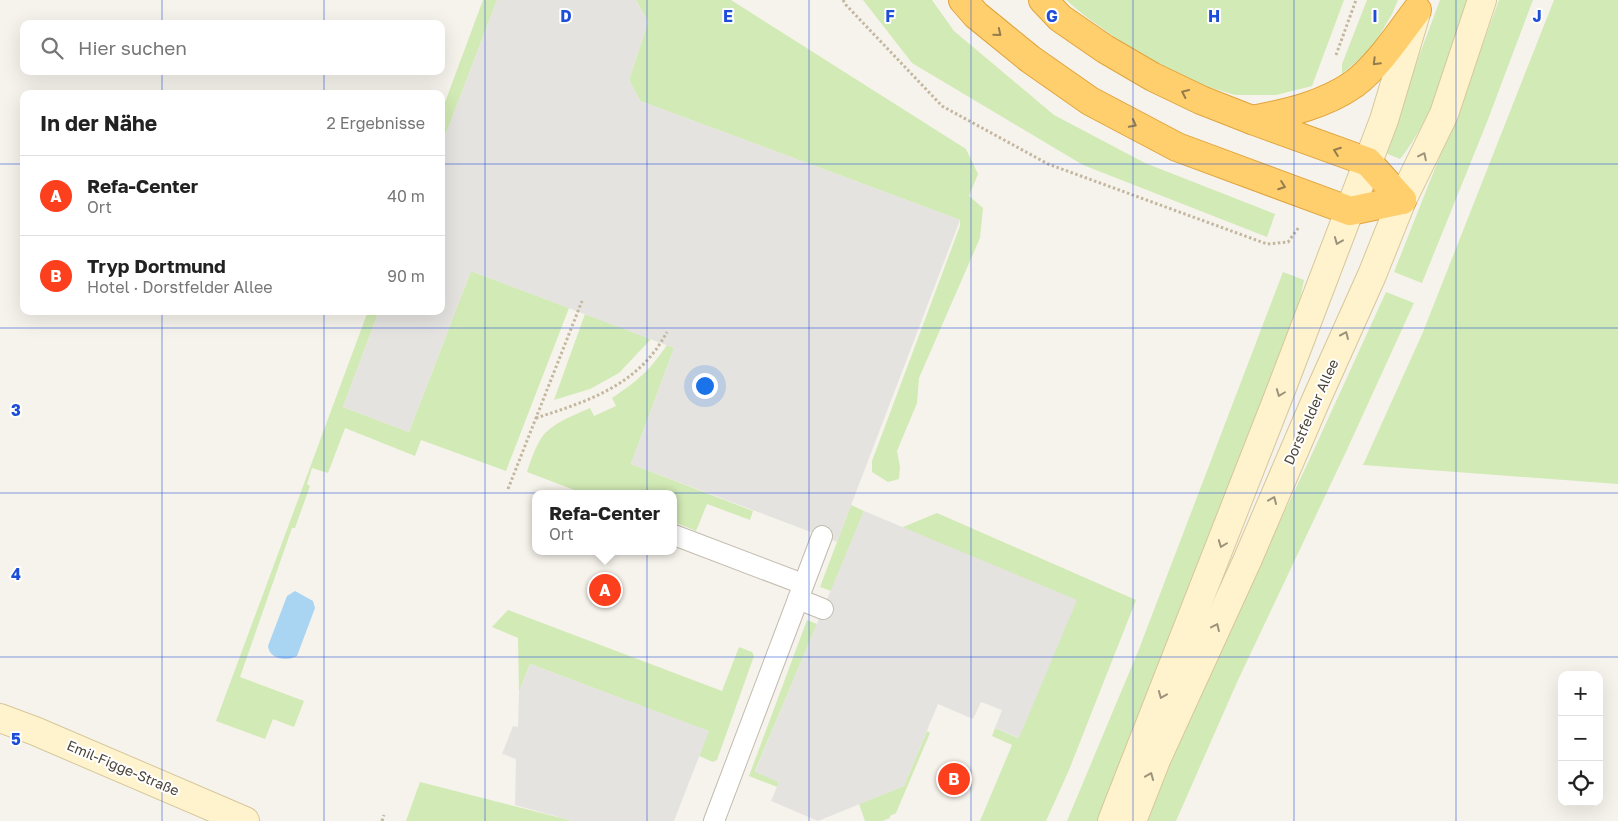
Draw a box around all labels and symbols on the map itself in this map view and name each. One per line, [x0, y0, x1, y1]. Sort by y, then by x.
text: D [560, 6, 572, 26]
text: E [723, 6, 733, 26]
text: F [885, 6, 895, 26]
text: G [1046, 6, 1058, 26]
text: H [1208, 6, 1220, 26]
text: I [1372, 6, 1378, 26]
text: J [1532, 6, 1542, 26]
one-way arrow [993, 28, 1002, 37]
one-way arrow [1373, 56, 1382, 65]
one-way arrow [1181, 88, 1190, 99]
one-way arrow [1127, 118, 1136, 128]
one-way arrow [1333, 147, 1341, 157]
one-way arrow [1417, 152, 1427, 161]
one-way arrow [1278, 180, 1286, 190]
one-way arrow [1334, 236, 1344, 244]
one-way arrow [1339, 331, 1349, 340]
street label: Dorstfelder Allee [1280, 356, 1341, 467]
your location [692, 373, 718, 399]
one-way arrow [1276, 388, 1286, 396]
text: 3 [11, 400, 21, 420]
one-way arrow [1266, 496, 1277, 505]
one-way arrow [1217, 539, 1228, 548]
text: 4 [11, 564, 21, 584]
pin: A [589, 571, 621, 609]
one-way arrow [1210, 623, 1221, 632]
one-way arrow [1158, 690, 1168, 699]
text: 5 [11, 729, 21, 749]
street label: Emil-Figge-Straße [64, 736, 182, 799]
pin: B [938, 760, 970, 798]
one-way arrow [1144, 772, 1155, 781]

